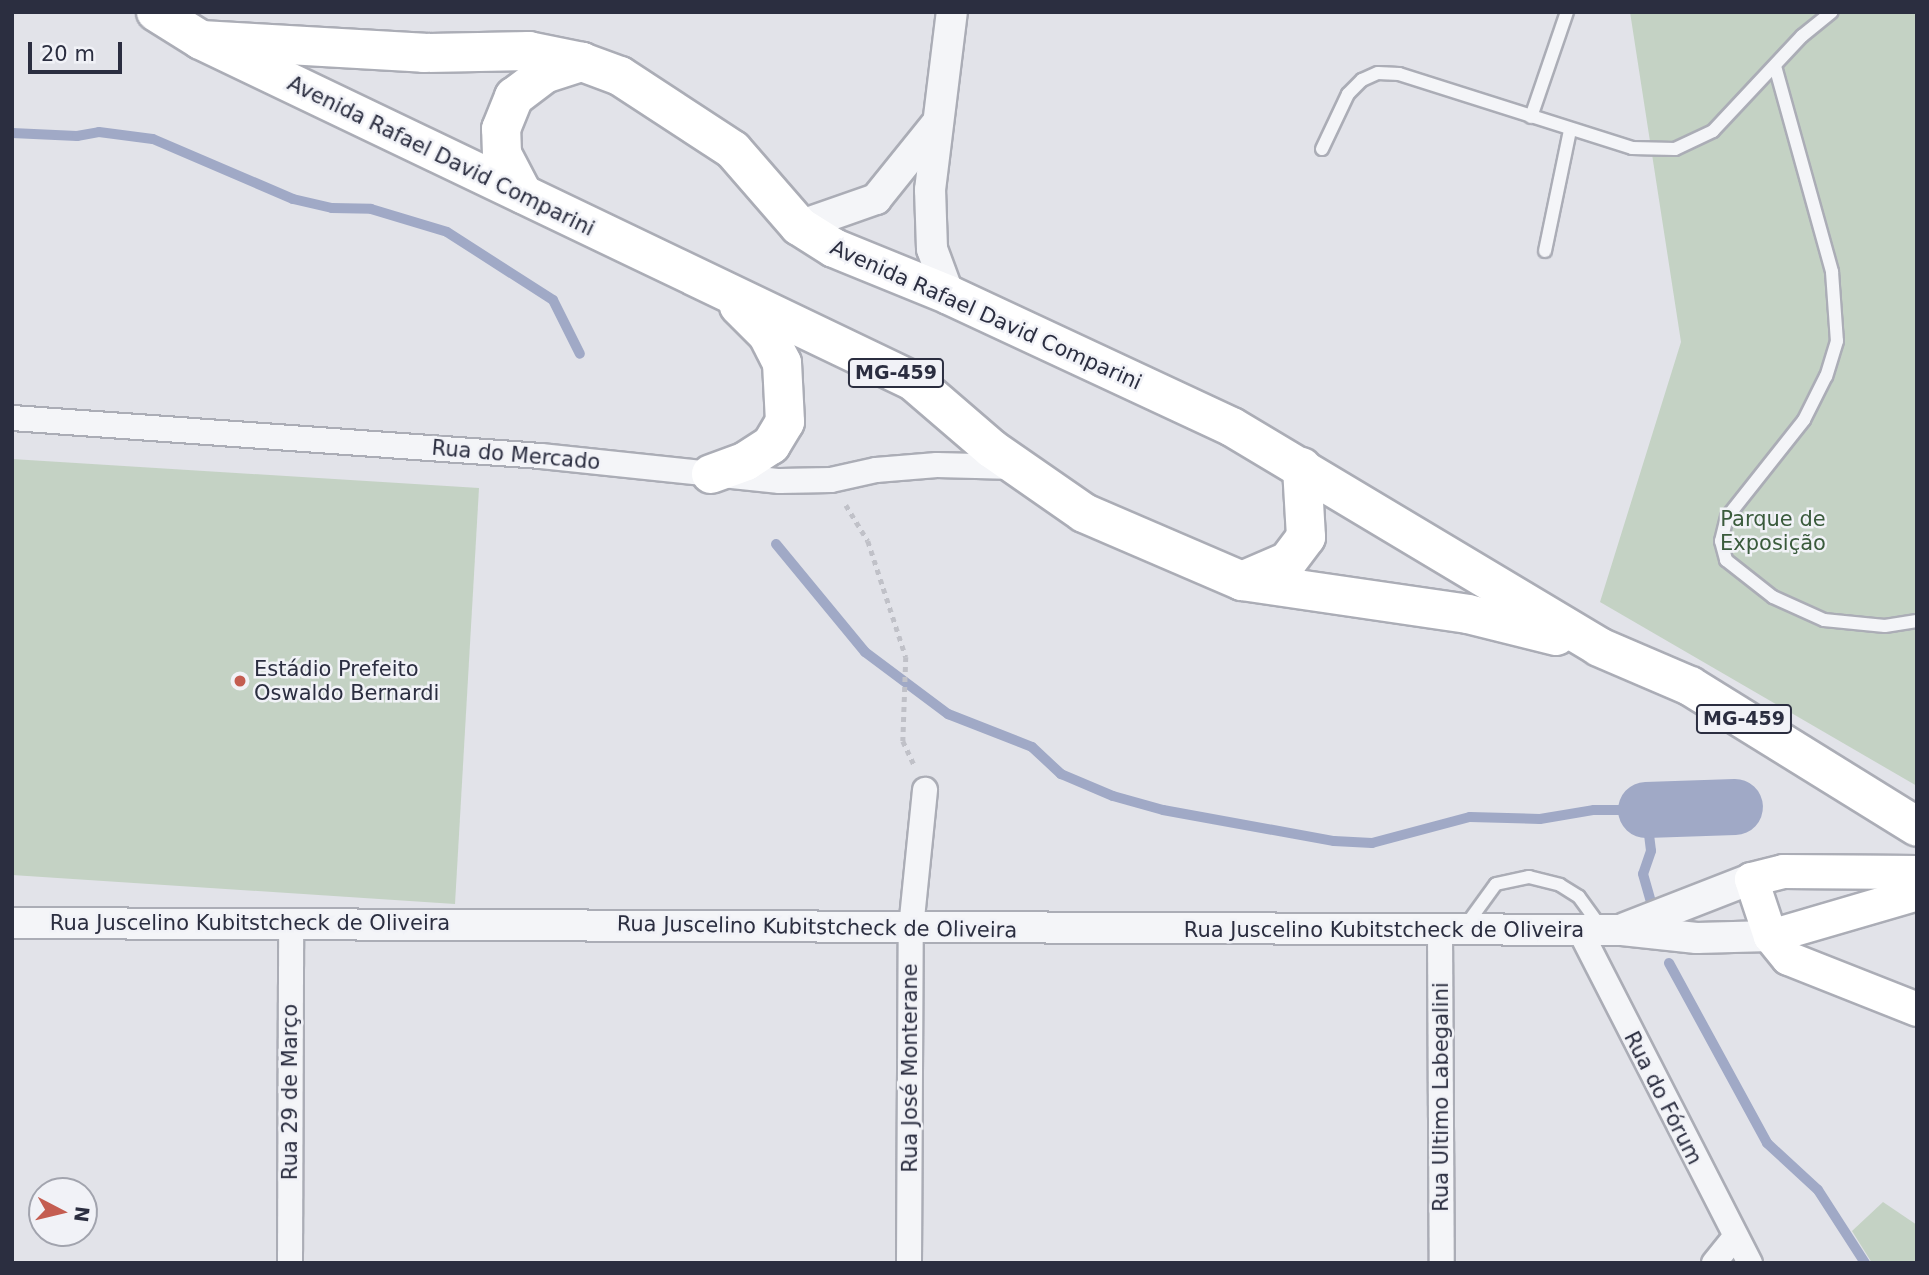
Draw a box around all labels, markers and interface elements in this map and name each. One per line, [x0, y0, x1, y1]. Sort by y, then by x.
scale bar [32, 28, 126, 72]
text: 20 m [41, 42, 95, 66]
street label: Avenida Rafael David Comparini [283, 71, 599, 241]
street label: Avenida Rafael David Comparini [826, 235, 1146, 395]
road number: MG-459 [847, 358, 945, 388]
street label: Rua do Mercado [431, 435, 601, 475]
park label: Parque de Exposição [1720, 506, 1826, 556]
place label: Estádio Prefeito Oswaldo Bernardi [254, 656, 439, 706]
marker: Estádio Prefeito Oswaldo Bernardi [232, 673, 248, 689]
road number: MG-459 [1695, 704, 1793, 734]
street label: Rua Juscelino Kubitstcheck de Oliveira [50, 910, 450, 936]
street label: Rua Juscelino Kubitstcheck de Oliveira [617, 911, 1017, 943]
street label: Rua Juscelino Kubitstcheck de Oliveira [1184, 917, 1584, 943]
street label: Rua José Monterane [897, 963, 923, 1173]
street label: Rua Ultimo Labegalini [1428, 982, 1454, 1212]
street label: Rua 29 de Março [277, 1004, 303, 1180]
street label: Rua do Fórum [1619, 1027, 1707, 1169]
north arrow [28, 1177, 98, 1247]
text: N [70, 1205, 94, 1224]

